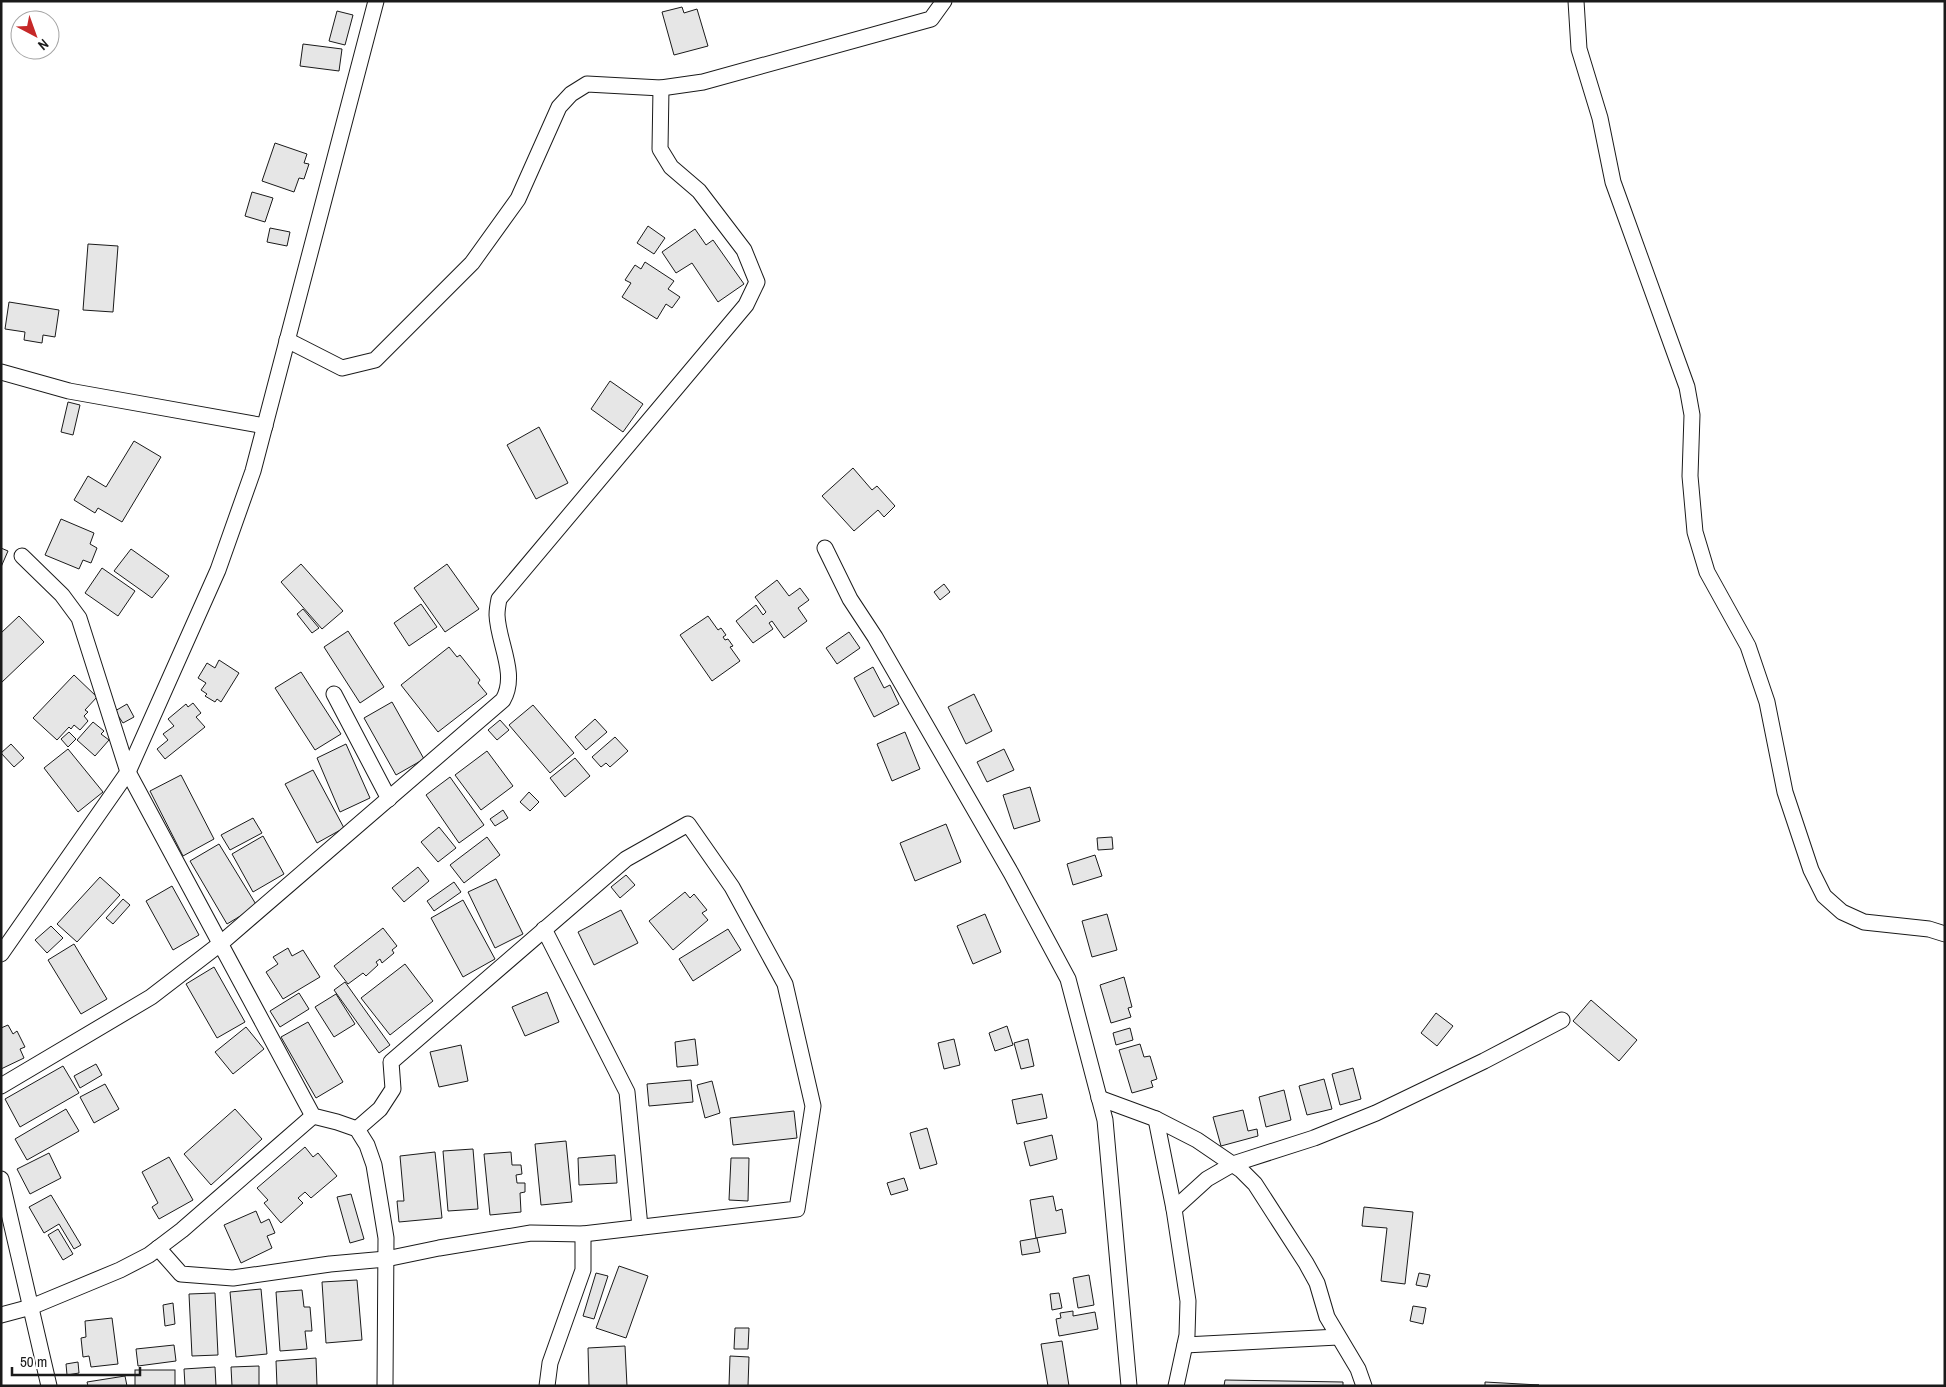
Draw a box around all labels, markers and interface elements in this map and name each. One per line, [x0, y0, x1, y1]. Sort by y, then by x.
north arrow [10, 10, 60, 60]
text: N [34, 35, 53, 54]
scale bar [12, 1344, 140, 1376]
text: 50 m [20, 1351, 47, 1372]

